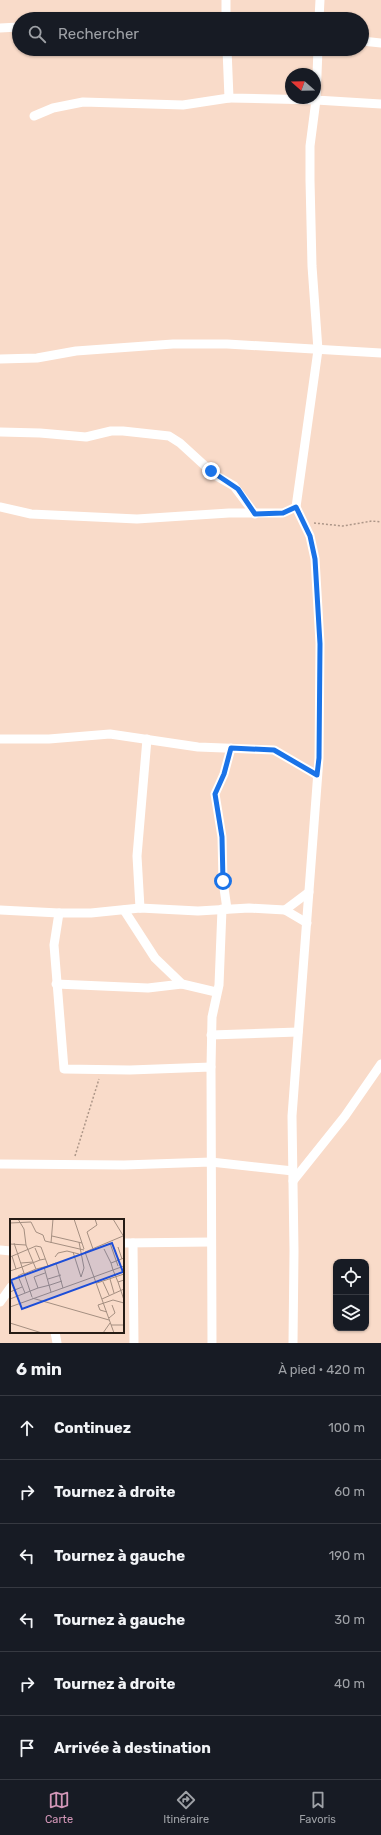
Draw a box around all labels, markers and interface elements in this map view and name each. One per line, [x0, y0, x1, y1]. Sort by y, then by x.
search box [12, 12, 369, 56]
icon: search [26, 23, 48, 45]
text: Rechercher [58, 25, 139, 43]
north arrow [285, 68, 321, 104]
route end [202, 462, 220, 480]
route start [214, 872, 232, 890]
inset map [10, 1219, 124, 1333]
map controls [333, 1259, 369, 1331]
button: locate [333, 1259, 369, 1295]
button: layers [333, 1295, 369, 1331]
text: 6 min [16, 1359, 62, 1379]
text: À pied · 420 m [278, 1362, 365, 1377]
icon: ahead [16, 1417, 38, 1439]
text: Continuez [54, 1419, 131, 1437]
text: 100 m [328, 1420, 365, 1435]
icon: right [16, 1481, 38, 1503]
text: Tournez à droite [54, 1483, 175, 1501]
text: 60 m [334, 1484, 365, 1499]
icon: left [16, 1545, 38, 1567]
text: Tournez à gauche [54, 1547, 185, 1565]
text: 190 m [329, 1548, 365, 1563]
icon: left [16, 1609, 38, 1631]
text: Tournez à gauche [54, 1611, 185, 1629]
text: 30 m [334, 1612, 365, 1627]
icon: right [16, 1673, 38, 1695]
text: Tournez à droite [54, 1675, 175, 1693]
text: 40 m [334, 1676, 365, 1691]
icon: arrive [16, 1737, 38, 1759]
text: Arrivée à destination [54, 1739, 211, 1757]
tab: Carte [45, 1789, 73, 1826]
tab: Itinéraire [163, 1789, 209, 1826]
tab: Favoris [299, 1789, 336, 1826]

